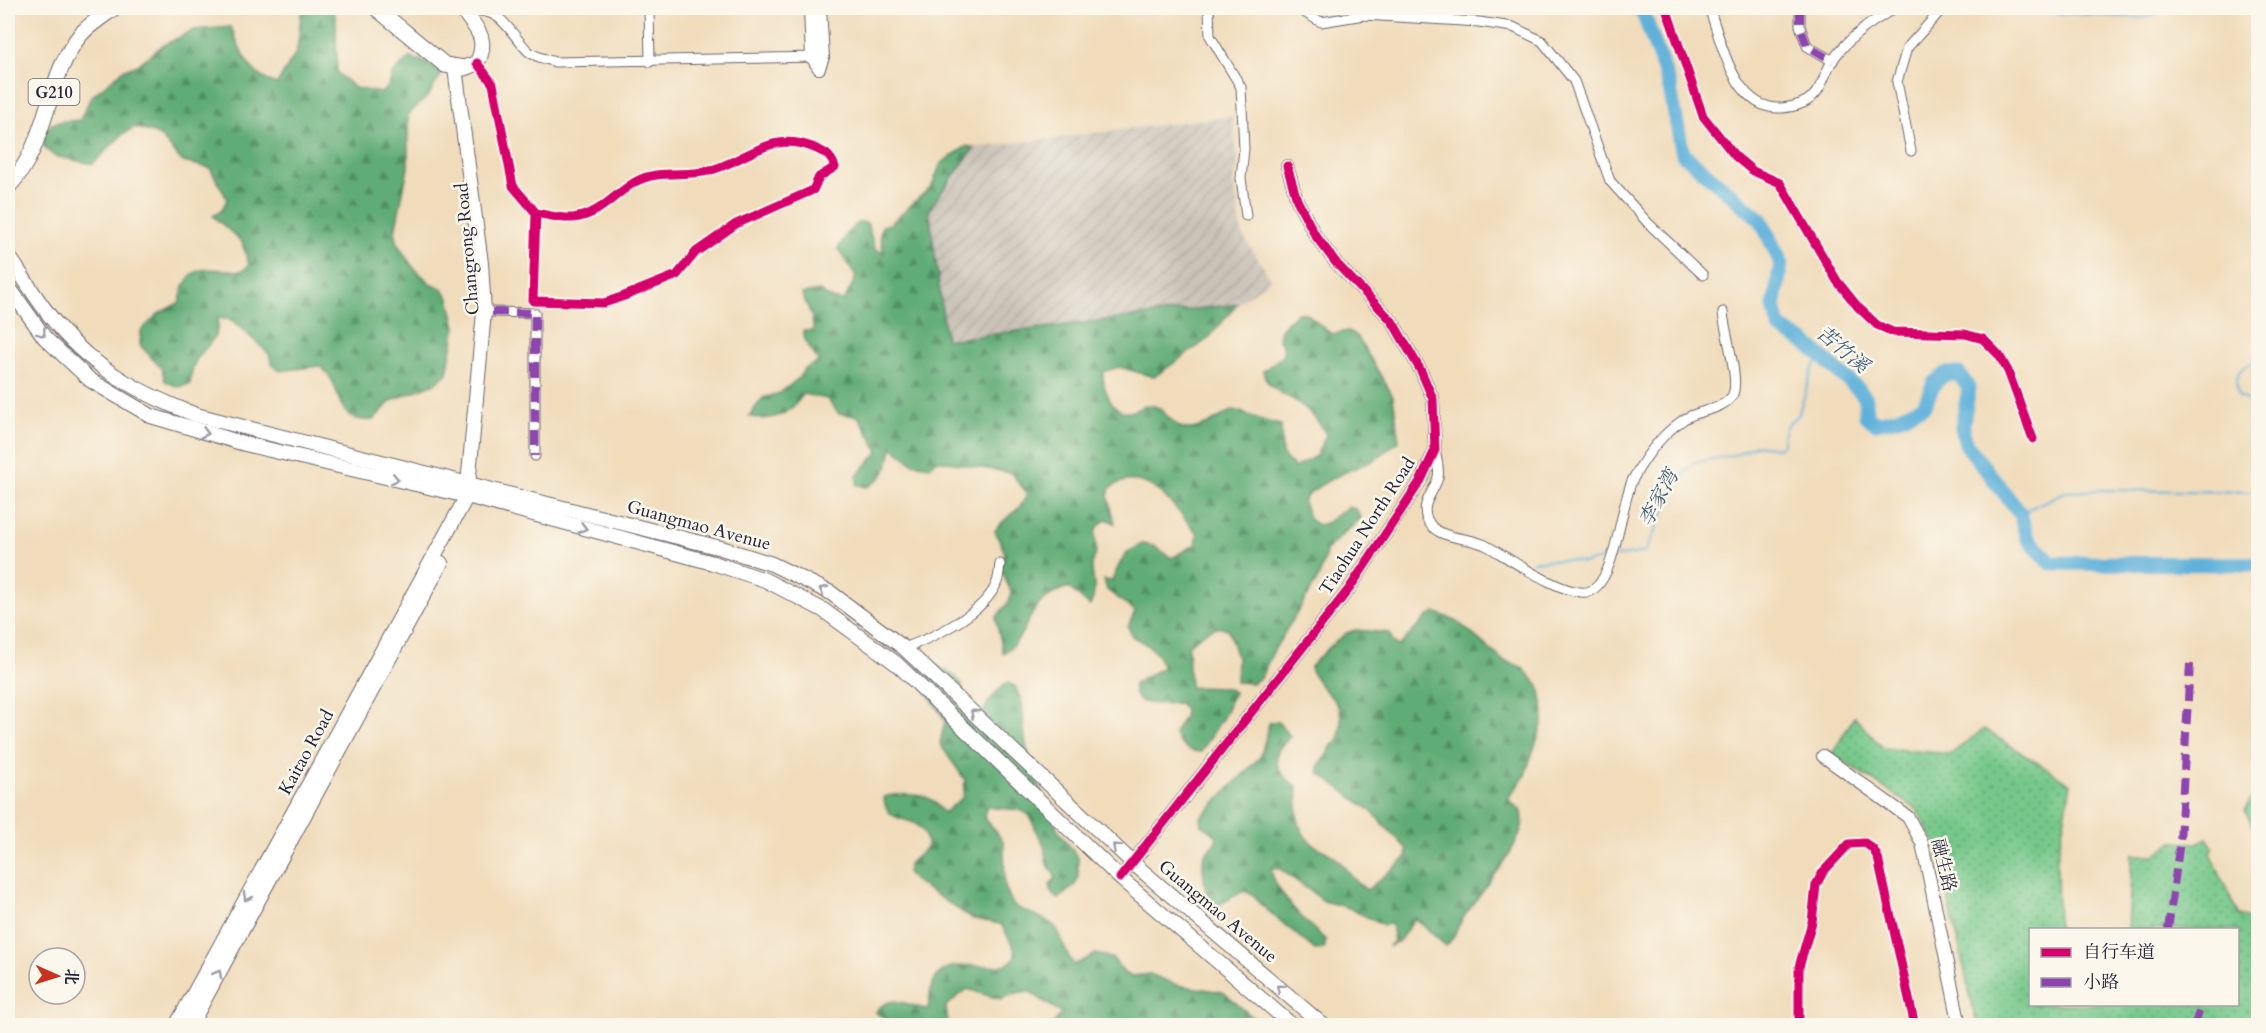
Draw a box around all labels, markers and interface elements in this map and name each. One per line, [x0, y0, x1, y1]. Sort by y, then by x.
road number: G210 [28, 79, 80, 105]
street label: Changrong Road [449, 181, 486, 316]
water label: 苦竹溪 [1811, 320, 1876, 380]
one-way arrow [35, 326, 46, 337]
one-way arrow [200, 426, 210, 439]
street label: Tiaohua North Road [1313, 452, 1422, 600]
water label: 李家湾 [1632, 463, 1686, 531]
one-way arrow [389, 472, 399, 485]
street label: Guangmao Avenue [624, 494, 774, 557]
one-way arrow [578, 520, 588, 533]
one-way arrow [819, 586, 830, 597]
street label: Kaitao Road [273, 705, 340, 799]
one-way arrow [970, 709, 980, 720]
street label: 融生路 [1925, 836, 1962, 894]
one-way arrow [1112, 843, 1123, 854]
street label: Guangmao Avenue [1153, 854, 1282, 969]
one-way arrow [243, 891, 254, 901]
legend [2029, 928, 2239, 1006]
text: 自行车道 [2083, 940, 2155, 965]
north arrow [27, 946, 87, 1006]
text: 北 [60, 968, 82, 985]
one-way arrow [211, 970, 222, 980]
text: 小路 [2083, 970, 2119, 995]
one-way arrow [1276, 984, 1287, 995]

